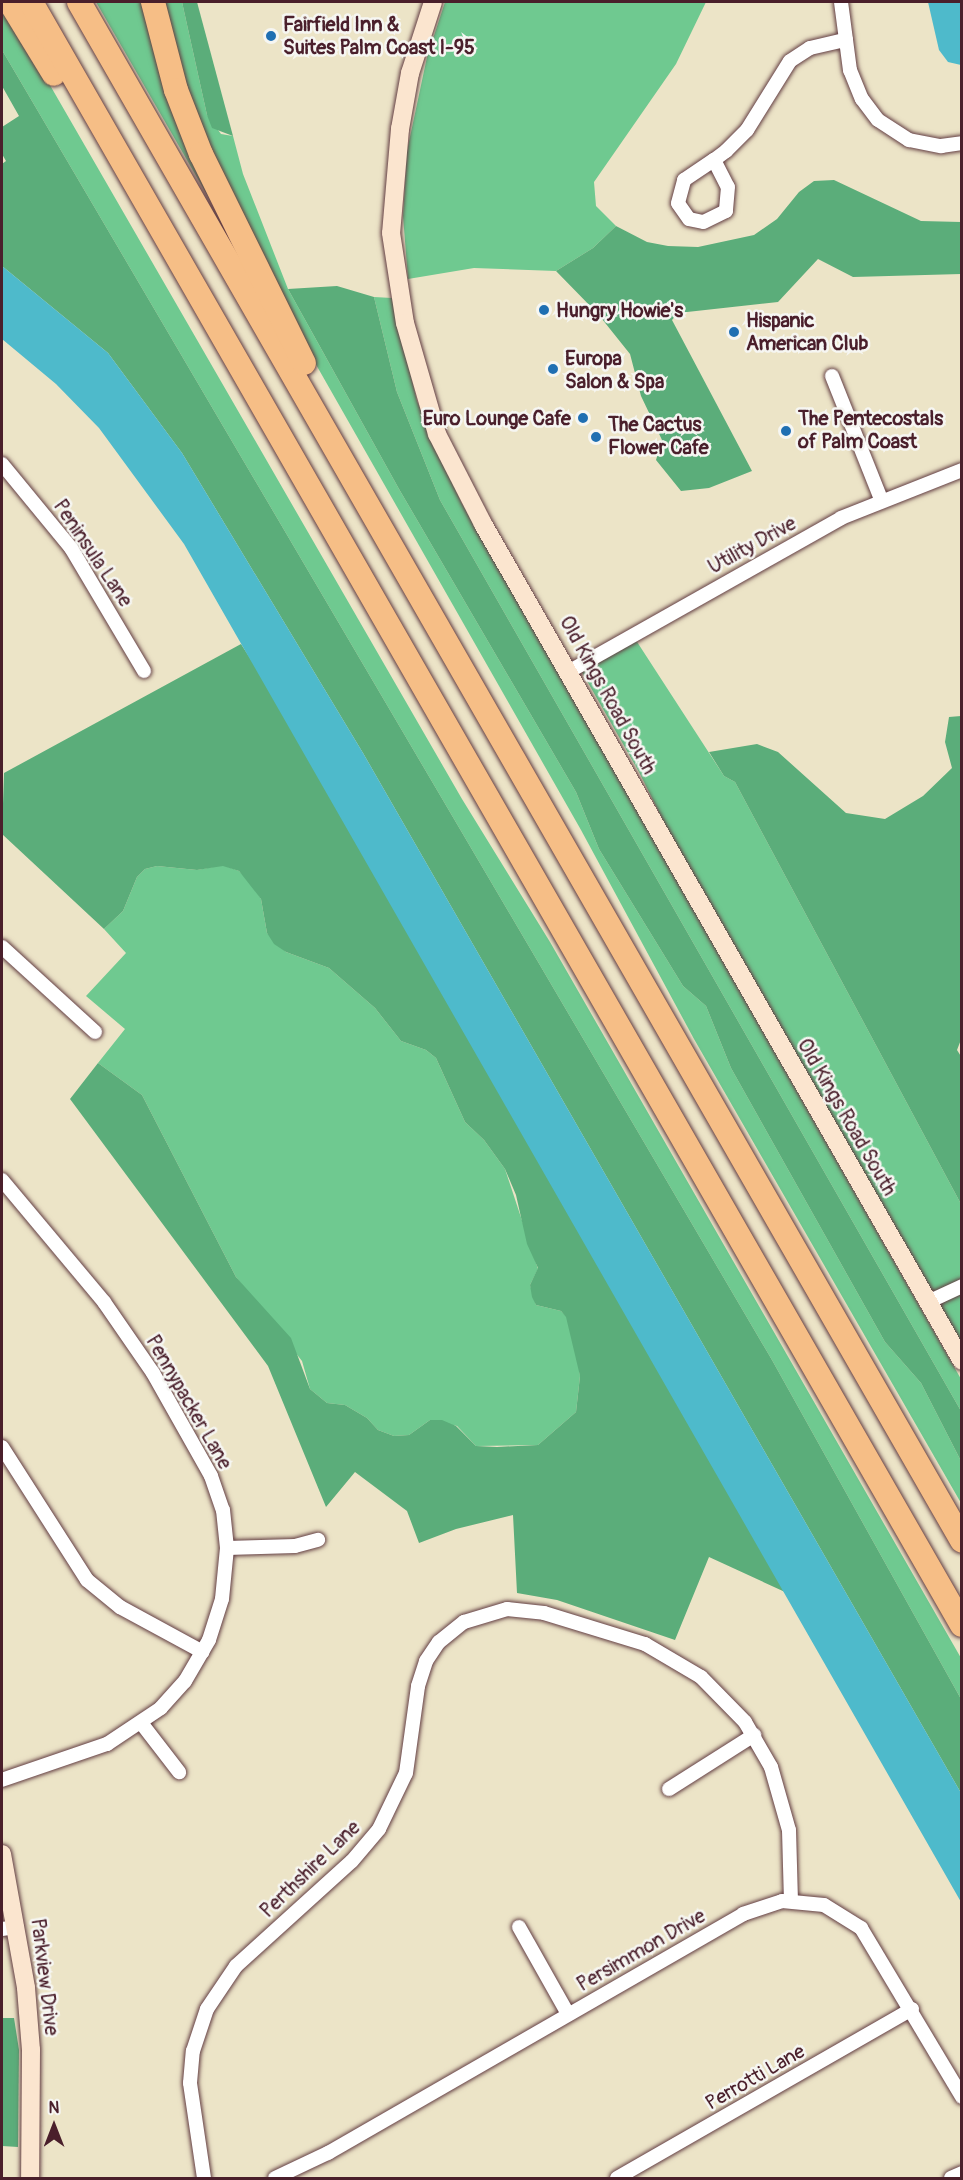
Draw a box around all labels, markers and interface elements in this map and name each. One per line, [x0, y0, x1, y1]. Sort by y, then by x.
place label: Fairfield Inn & Suites Palm Coast I-95 [283, 13, 475, 60]
marker: Fairfield Inn & Suites Palm Coast I-95 [264, 29, 278, 43]
place label: Hungry Howie's [556, 298, 683, 322]
marker: Hungry Howie's [537, 303, 551, 317]
place label: Hispanic American Club [746, 308, 868, 355]
marker: Hispanic American Club [727, 325, 741, 339]
place label: Europa Salon & Spa [565, 346, 664, 393]
marker: Europa Salon & Spa [546, 362, 560, 376]
place label: Euro Lounge Cafe [423, 406, 571, 430]
place label: The Pentecostals of Palm Coast [798, 407, 943, 454]
marker: Euro Lounge Cafe [576, 411, 590, 425]
place label: The Cactus Flower Cafe [608, 413, 709, 460]
marker: The Pentecostals of Palm Coast [779, 424, 793, 438]
marker: The Cactus Flower Cafe [589, 430, 603, 444]
street label: Peninsula Lane [48, 495, 138, 611]
street label: Utility Drive [704, 511, 800, 579]
street label: Old Kings Road South [555, 612, 661, 778]
street label: Old Kings Road South [792, 1034, 902, 1200]
street label: Pennypacker Lane [141, 1331, 237, 1473]
street label: Perthshire Lane [255, 1815, 365, 1923]
street label: Persimmon Drive [572, 1903, 710, 1997]
street label: Parkview Drive [26, 1917, 64, 2037]
street label: Perrotti Lane [701, 2039, 809, 2115]
north arrow [24, 2096, 84, 2156]
text: N [49, 2098, 59, 2118]

